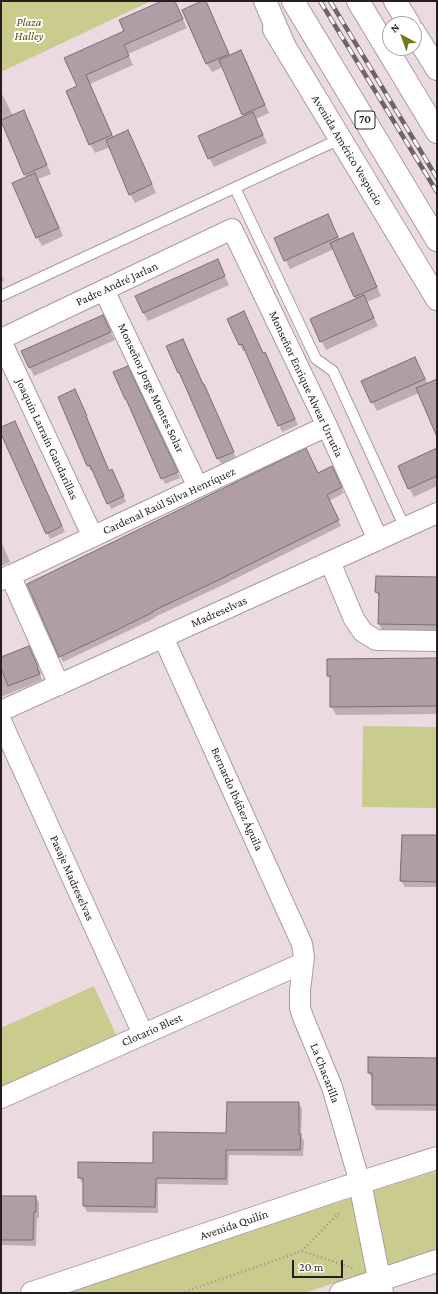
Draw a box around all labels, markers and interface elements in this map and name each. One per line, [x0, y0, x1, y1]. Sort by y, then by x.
park label: Plaza Halley [15, 15, 43, 43]
north arrow [382, 16, 422, 56]
text: N [388, 21, 402, 35]
street label: Avenida Américo Vespucio [308, 92, 386, 208]
road number: 70 [355, 111, 375, 129]
street label: Padre André Jarlan [74, 259, 160, 309]
street label: Monseñor Enrique Alvear Urrutia [266, 309, 346, 459]
street label: Monseñor Jorge Montes Solar [115, 321, 187, 455]
street label: Joaquín Larraín Gandarillas [13, 376, 81, 502]
street label: Cardenal Raúl Silva Henríquez [100, 464, 238, 538]
street label: Madreselvas [189, 593, 249, 631]
street label: Bernardo Ibáñez Águila [208, 745, 266, 853]
street label: Pasaje Madreselvas [47, 833, 97, 923]
street label: Clotario Blest [119, 1010, 185, 1050]
street label: La Chacarilla [307, 1041, 343, 1105]
street label: Avenida Quilín [198, 1207, 270, 1243]
scale bar [294, 1252, 345, 1278]
text: 20 m [299, 1260, 323, 1274]

